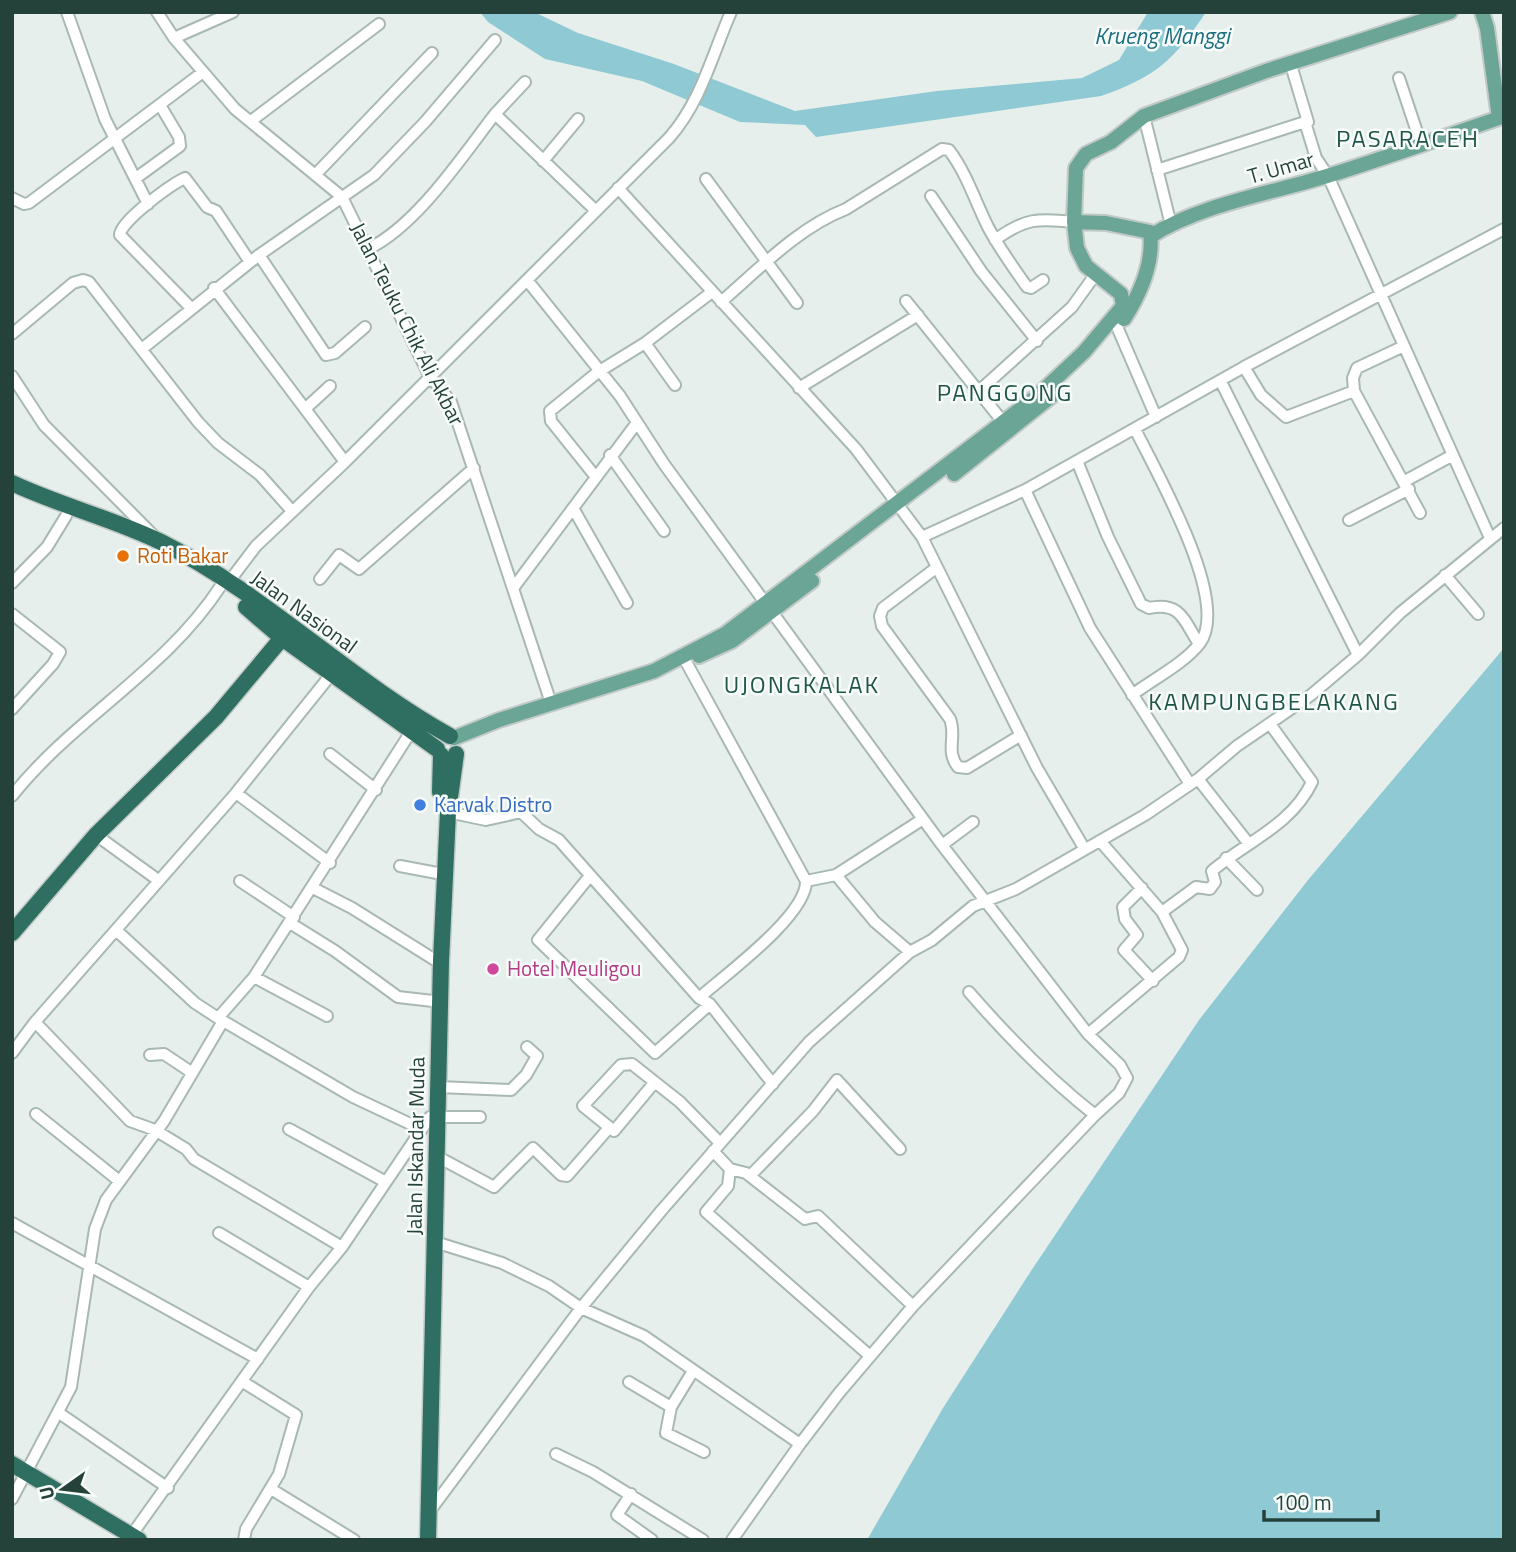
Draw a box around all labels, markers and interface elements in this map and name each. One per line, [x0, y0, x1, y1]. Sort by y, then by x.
water label: Krueng Manggi [1094, 18, 1232, 53]
district label: PASARACEH [1336, 120, 1480, 156]
street label: T. Umar [1244, 142, 1318, 192]
street label: Jalan Teuku Chik Ali Akbar [343, 216, 473, 431]
district label: PANGGONG [937, 374, 1073, 410]
place label: Roti Bakar [137, 539, 229, 571]
marker: Roti Bakar [115, 548, 131, 564]
street label: Jalan Nasional [245, 562, 364, 661]
district label: UJONGKALAK [724, 666, 880, 702]
district label: KAMPUNGBELAKANG [1148, 683, 1400, 719]
place label: Karvak Distro [434, 788, 552, 820]
marker: Karvak Distro [412, 797, 428, 813]
place label: Hotel Meuligou [507, 952, 641, 984]
marker: Hotel Meuligou [485, 961, 501, 977]
street label: Jalan Iskandar Muda [397, 1056, 433, 1236]
north arrow [28, 1454, 98, 1524]
scale bar [1264, 1478, 1378, 1522]
text: U [30, 1484, 62, 1503]
text: 100 m [1274, 1486, 1331, 1518]

